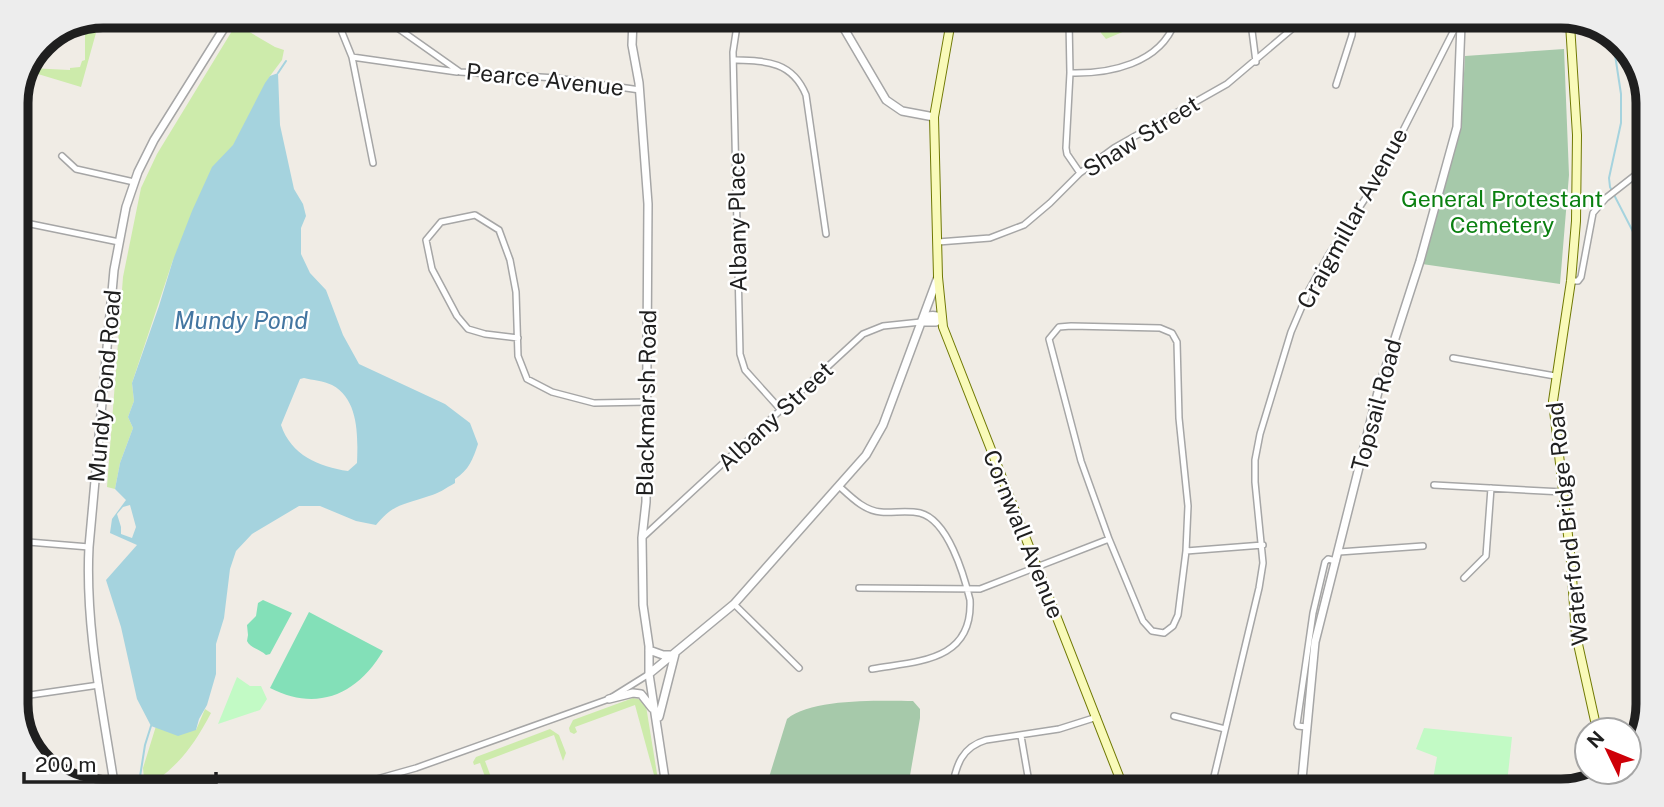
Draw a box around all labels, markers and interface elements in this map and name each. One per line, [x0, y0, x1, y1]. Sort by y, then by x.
street label: Pearce Avenue [465, 57, 625, 101]
street label: Shaw Street [1078, 90, 1204, 182]
street label: Craigmillar Avenue [1291, 123, 1413, 313]
street label: Albany Place [722, 152, 752, 292]
park label: General Protestant Cemetery [1401, 185, 1603, 238]
street label: Mundy Pond Road [82, 289, 126, 483]
water label: Mundy Pond [174, 306, 308, 334]
street label: Blackmarsh Road [631, 309, 661, 497]
street label: Topsail Road [1345, 336, 1407, 474]
street label: Albany Street [712, 356, 838, 476]
street label: Waterford Bridge Road [1541, 401, 1593, 647]
street label: Cornwall Avenue [978, 446, 1070, 622]
north arrow [1573, 716, 1643, 786]
text: N [1582, 726, 1609, 752]
scale bar [24, 740, 217, 784]
text: 200 m [35, 752, 96, 777]

